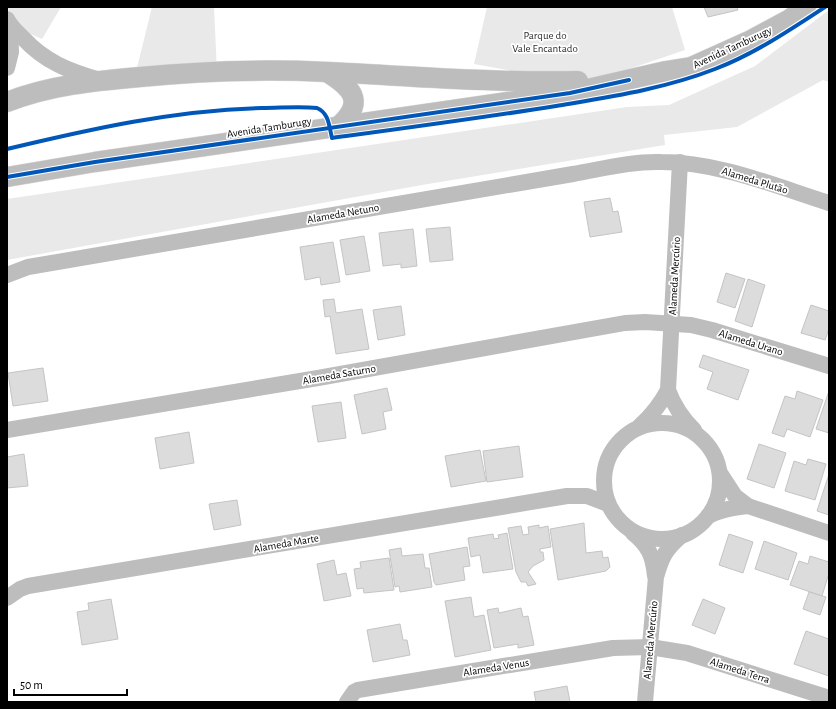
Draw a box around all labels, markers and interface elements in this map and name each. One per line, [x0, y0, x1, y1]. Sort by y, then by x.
street label: Avenida Tamburugy [691, 24, 774, 70]
park label: Parque do Vale Encantado [512, 30, 578, 54]
street label: Avenida Tamburugy [226, 115, 312, 140]
street label: Alameda Plutão [720, 165, 789, 196]
street label: Alameda Netuno [306, 202, 380, 225]
street label: Alameda Mercúrio [667, 236, 682, 316]
street label: Alameda Urano [717, 327, 784, 357]
street label: Alameda Saturno [302, 363, 377, 386]
street label: Alameda Marte [253, 532, 320, 555]
street label: Alameda Mercúrio [642, 600, 659, 680]
street label: Alameda Terra [709, 656, 771, 685]
street label: Alameda Venus [462, 657, 530, 678]
scale bar [14, 671, 127, 697]
text: 50 m [20, 679, 43, 691]

